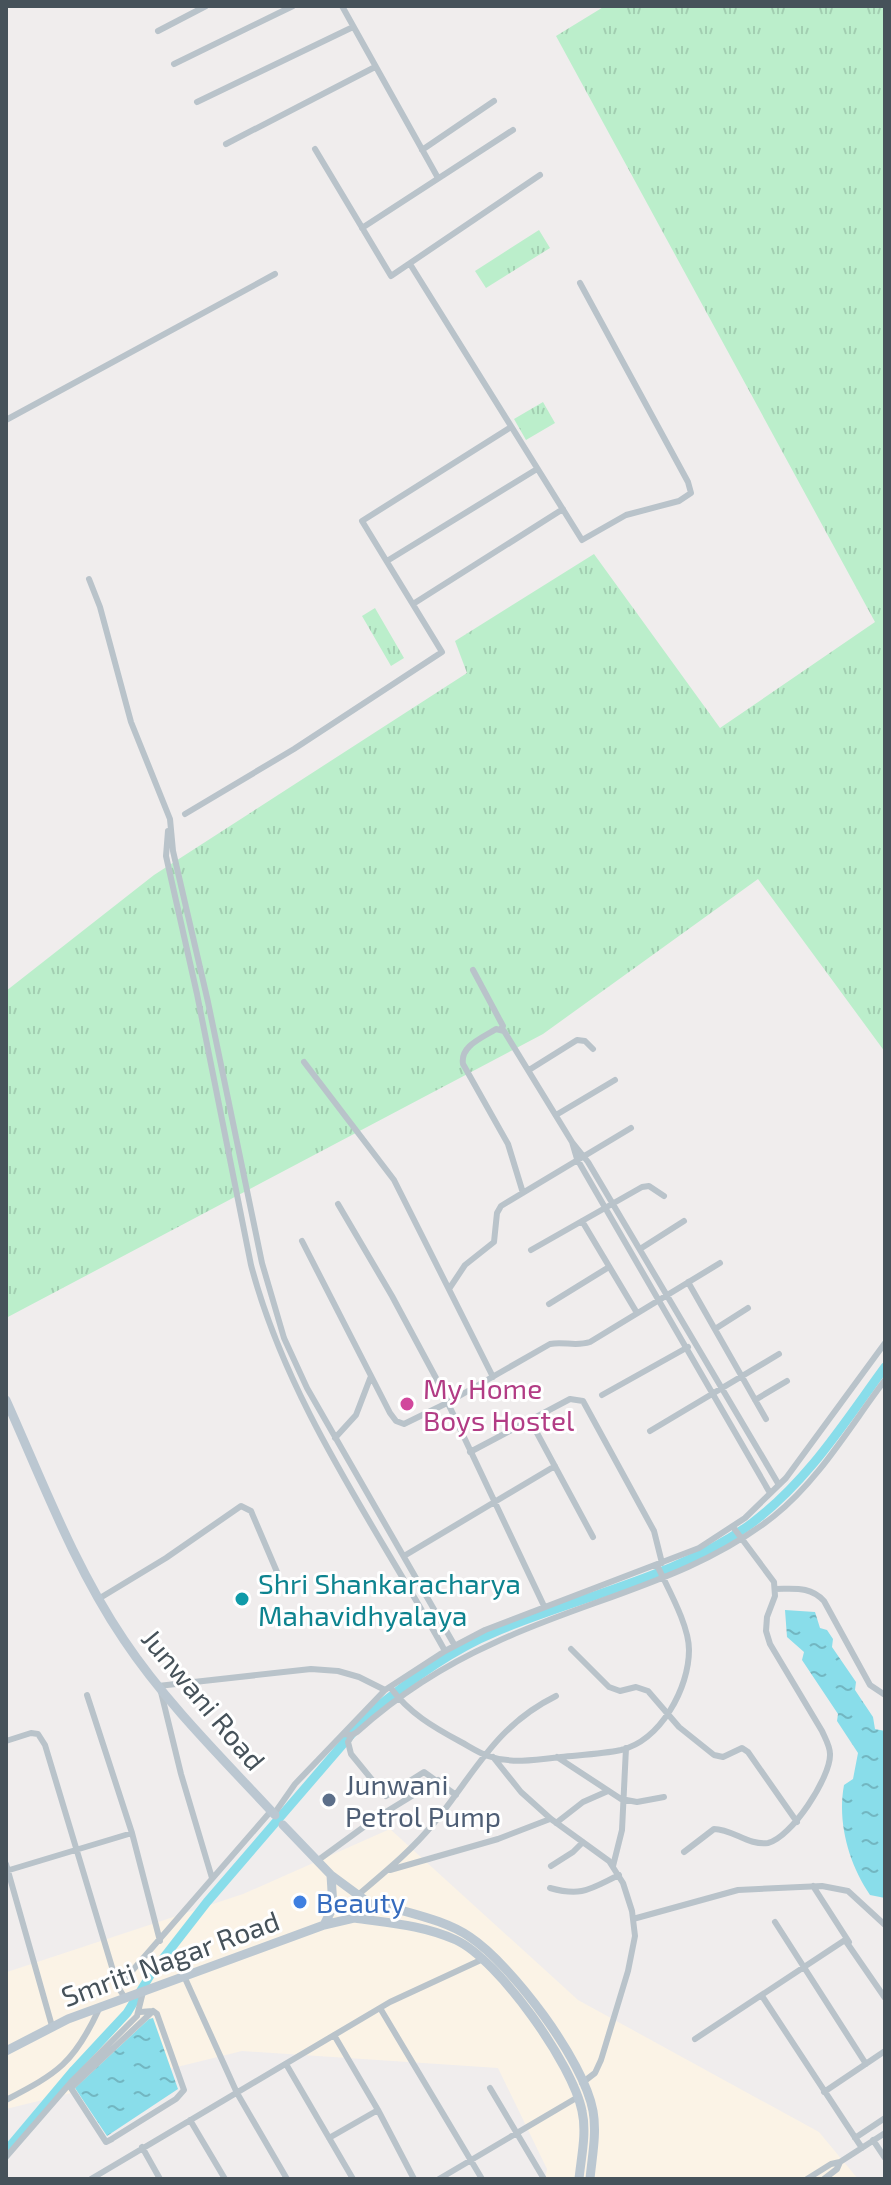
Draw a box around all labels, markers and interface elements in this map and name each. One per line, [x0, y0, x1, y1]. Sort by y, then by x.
place label: My Home Boys Hostel [423, 1371, 575, 1437]
marker: My Home Boys Hostel [398, 1395, 416, 1413]
place label: Shri Shankaracharya Mahavidhyalaya [258, 1566, 521, 1632]
marker: Shri Shankaracharya Mahavidhyalaya [233, 1590, 251, 1608]
street label: Junwani Road [135, 1621, 273, 1777]
place label: Junwani Petrol Pump [345, 1767, 501, 1833]
marker: Junwani Petrol Pump [320, 1791, 338, 1809]
place label: Beauty [316, 1885, 405, 1919]
marker: Beauty [291, 1893, 309, 1911]
street label: Smriti Nagar Road [56, 1903, 284, 2013]

